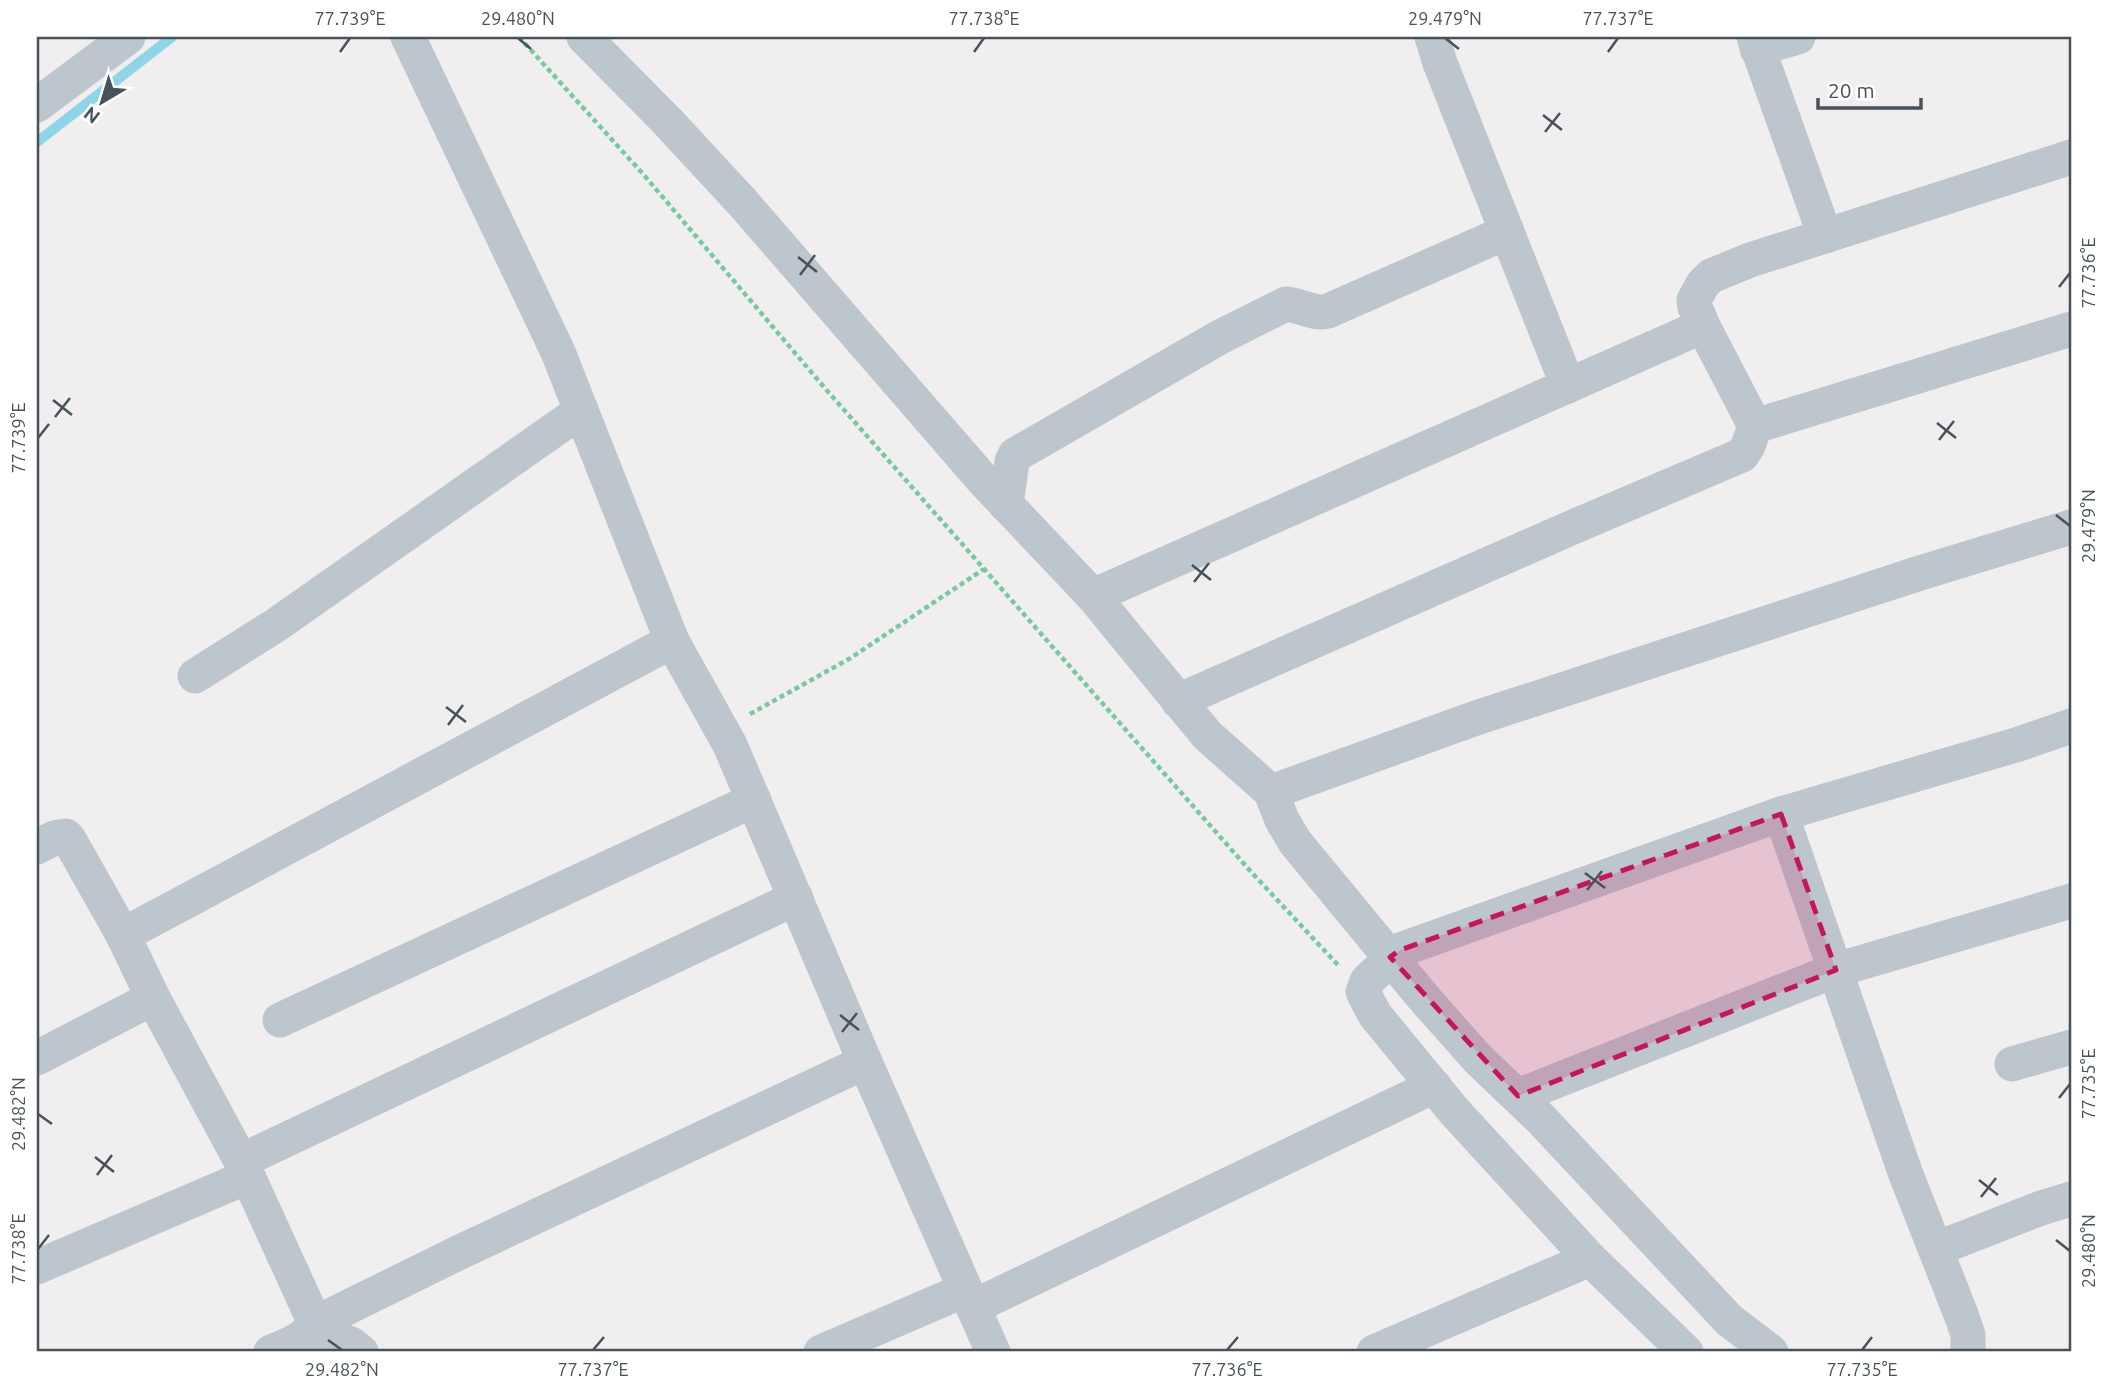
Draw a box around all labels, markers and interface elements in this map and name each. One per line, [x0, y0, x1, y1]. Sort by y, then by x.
text: 77.739°E [314, 8, 386, 28]
text: 29.480°N [481, 8, 555, 28]
text: 77.738°E [948, 8, 1020, 28]
text: 29.479°N [1408, 8, 1482, 28]
text: 77.737°E [1582, 8, 1654, 28]
north arrow [66, 66, 136, 136]
scale bar [1818, 66, 1921, 110]
text: 20 m [1828, 78, 1875, 102]
text: N [79, 102, 104, 128]
text: 77.736°E [2078, 237, 2098, 309]
text: 77.739°E [8, 402, 28, 474]
text: 29.479°N [2078, 489, 2098, 563]
text: 77.735°E [2078, 1048, 2098, 1120]
text: 29.482°N [8, 1077, 28, 1151]
text: 77.738°E [8, 1213, 28, 1285]
text: 29.480°N [2078, 1214, 2098, 1288]
text: 29.482°N [305, 1359, 379, 1379]
text: 77.737°E [557, 1359, 629, 1379]
text: 77.736°E [1191, 1359, 1263, 1379]
text: 77.735°E [1826, 1359, 1898, 1379]

